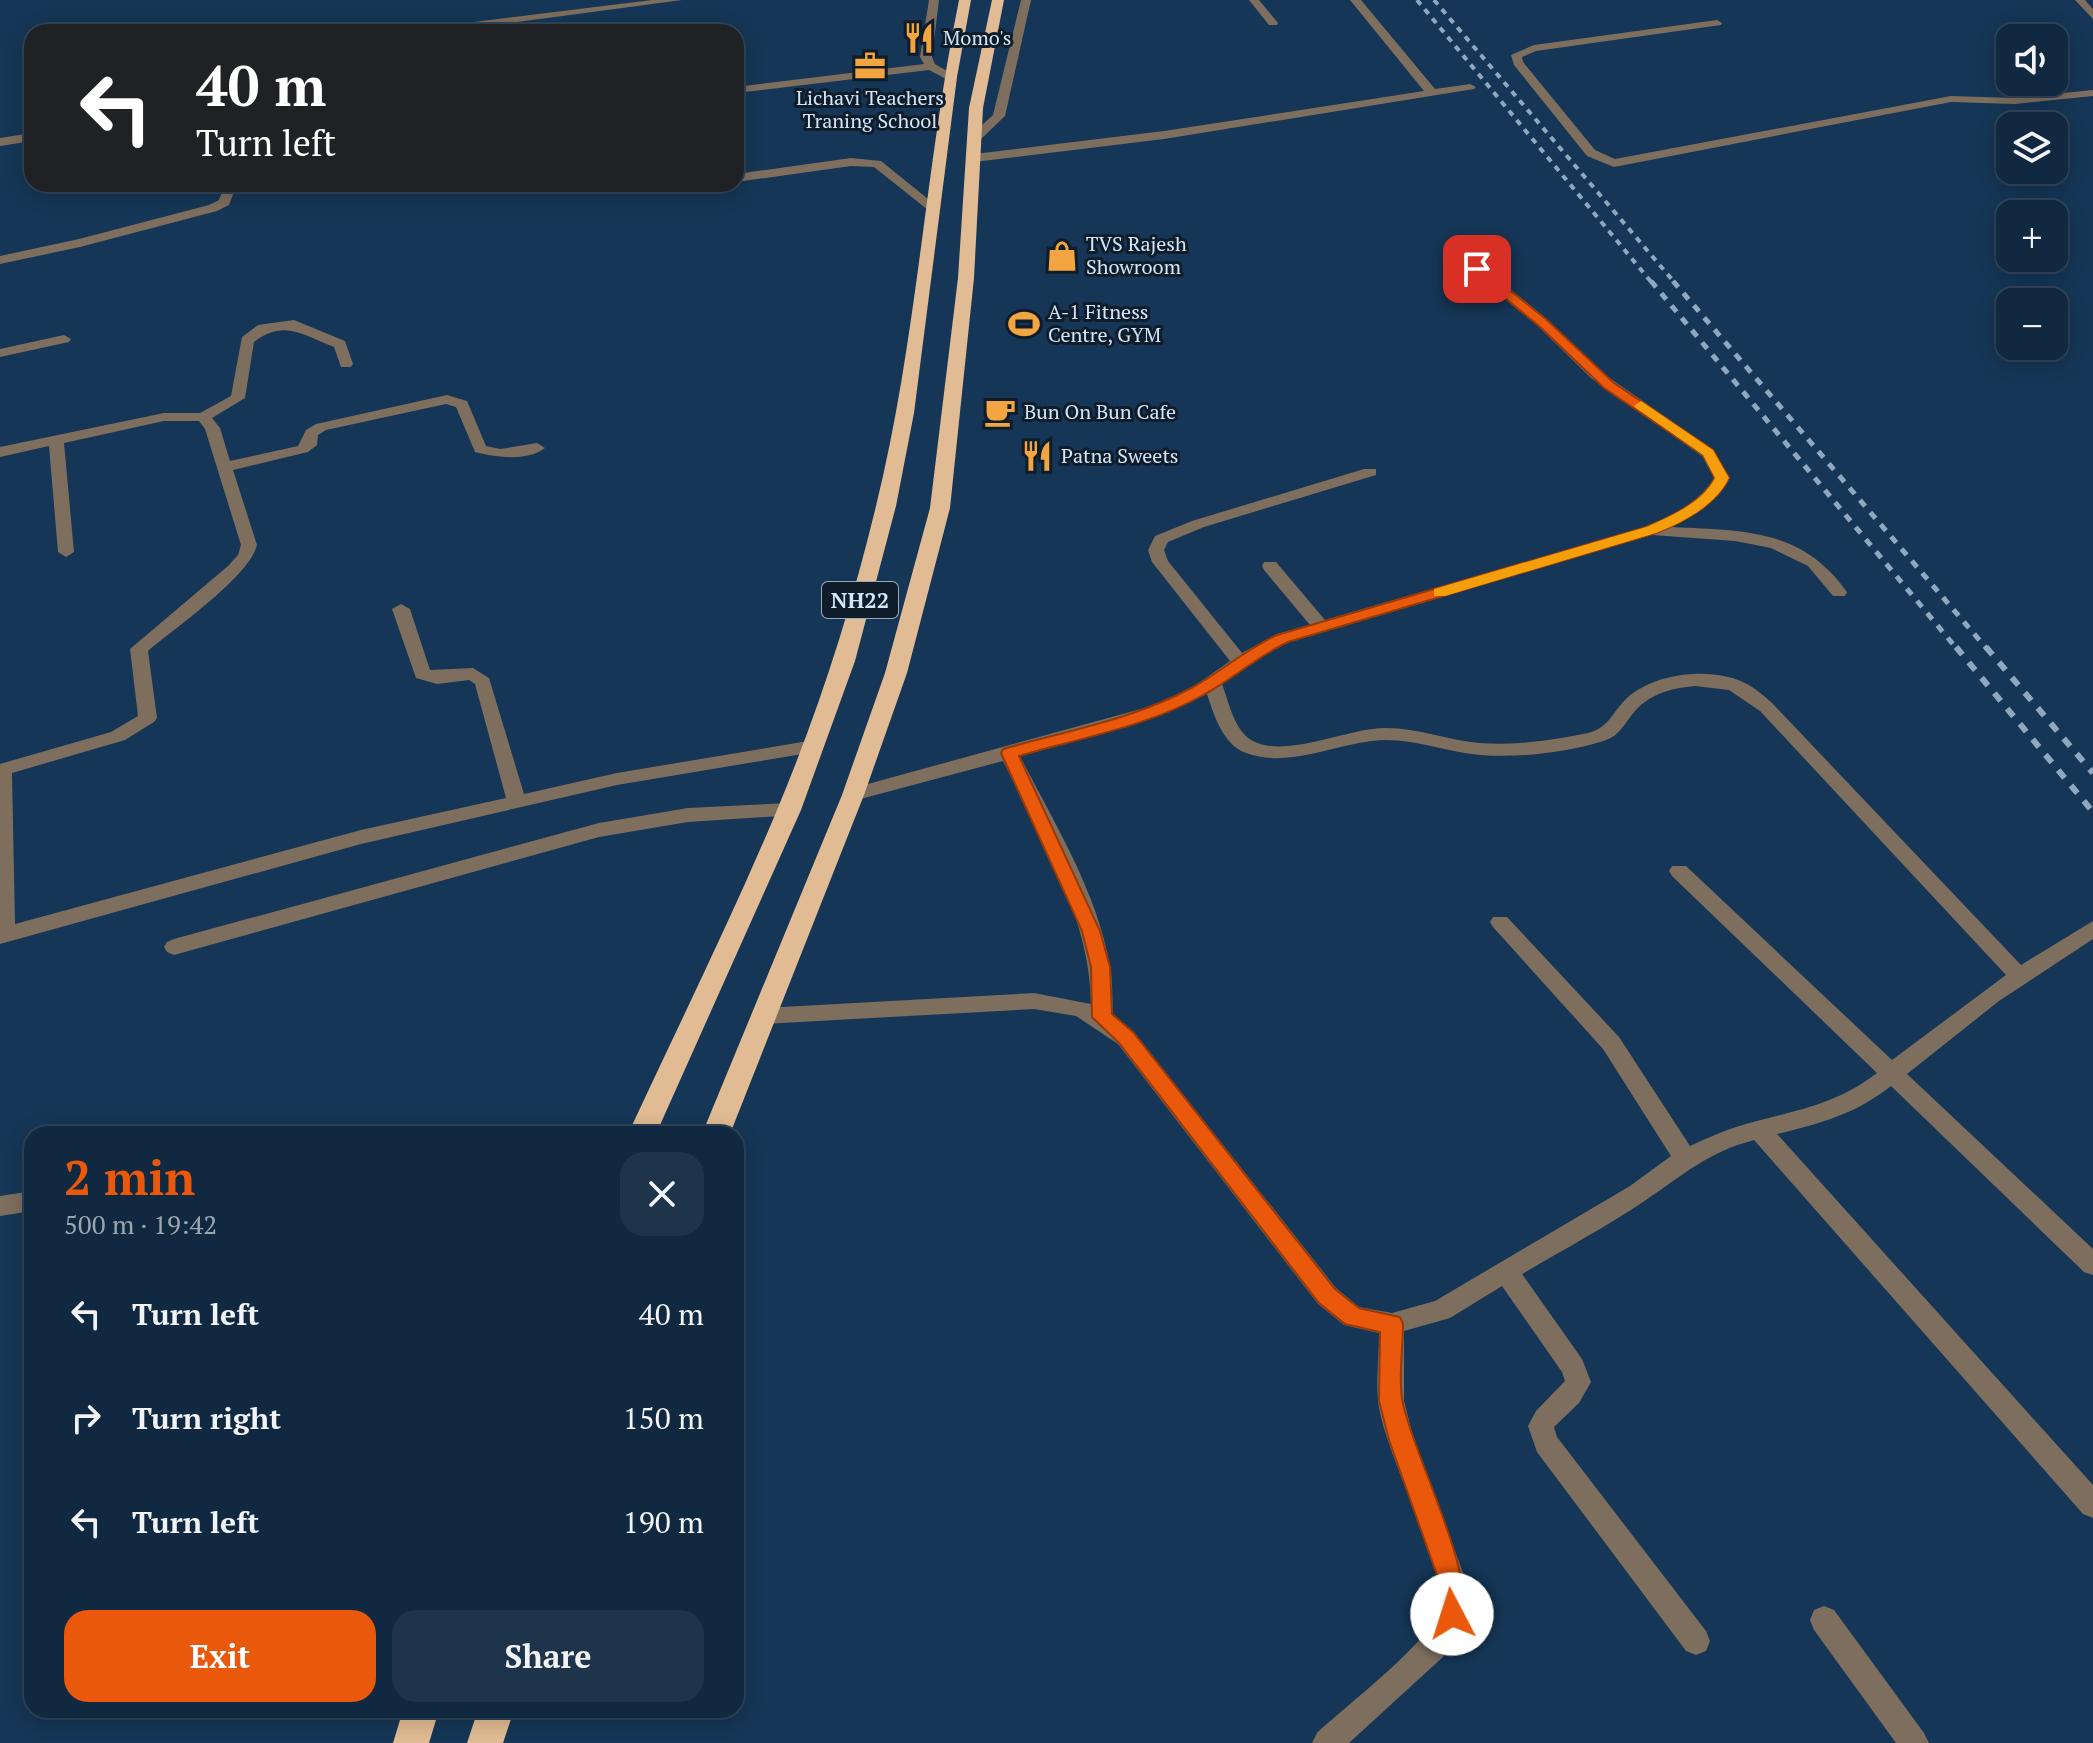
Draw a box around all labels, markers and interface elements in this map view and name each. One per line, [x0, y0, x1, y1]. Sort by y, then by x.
restaurant icon: Momo's [902, 21, 936, 55]
place label: Momo's [943, 24, 1011, 51]
map controls [1996, 24, 2068, 360]
button: sound [1996, 24, 2068, 96]
text: 40 m [196, 48, 326, 122]
office icon: Lichavi Teachers Traning School [853, 49, 887, 83]
icon: left [64, 56, 168, 160]
place label: Lichavi Teachers Traning School [796, 84, 944, 134]
button: layers [1996, 112, 2068, 184]
text: Turn left [196, 119, 336, 166]
button: + [1996, 200, 2068, 272]
place label: TVS Rajesh Showroom [1086, 230, 1187, 280]
pin [1443, 235, 1511, 303]
shop icon: TVS Rajesh Showroom [1045, 239, 1079, 273]
icon: arrive [1455, 247, 1499, 291]
button: − [1996, 288, 2068, 360]
place label: A-1 Fitness Centre, GYM [1048, 298, 1161, 348]
sports icon: A-1 Fitness Centre, GYM [1007, 307, 1041, 341]
cafe icon: Bun On Bun Cafe [983, 395, 1017, 429]
place label: Bun On Bun Cafe [1024, 398, 1176, 425]
restaurant icon: Patna Sweets [1020, 439, 1054, 473]
place label: Patna Sweets [1061, 442, 1179, 469]
road number: NH22 [822, 582, 898, 618]
text: 2 min [64, 1145, 195, 1209]
button: close [620, 1152, 704, 1236]
text: 500 m · 19:42 [64, 1207, 217, 1241]
icon: left [64, 1292, 108, 1336]
text: Turn left [132, 1294, 259, 1334]
text: 40 m [639, 1294, 704, 1334]
icon: right [64, 1396, 108, 1440]
text: Turn right [132, 1398, 281, 1438]
text: 150 m [623, 1398, 704, 1438]
icon: left [64, 1500, 108, 1544]
text: Turn left [132, 1502, 259, 1542]
text: 190 m [623, 1502, 704, 1542]
position arrow [1410, 1572, 1494, 1656]
button: Exit [64, 1610, 376, 1702]
button: Share [392, 1610, 704, 1702]

